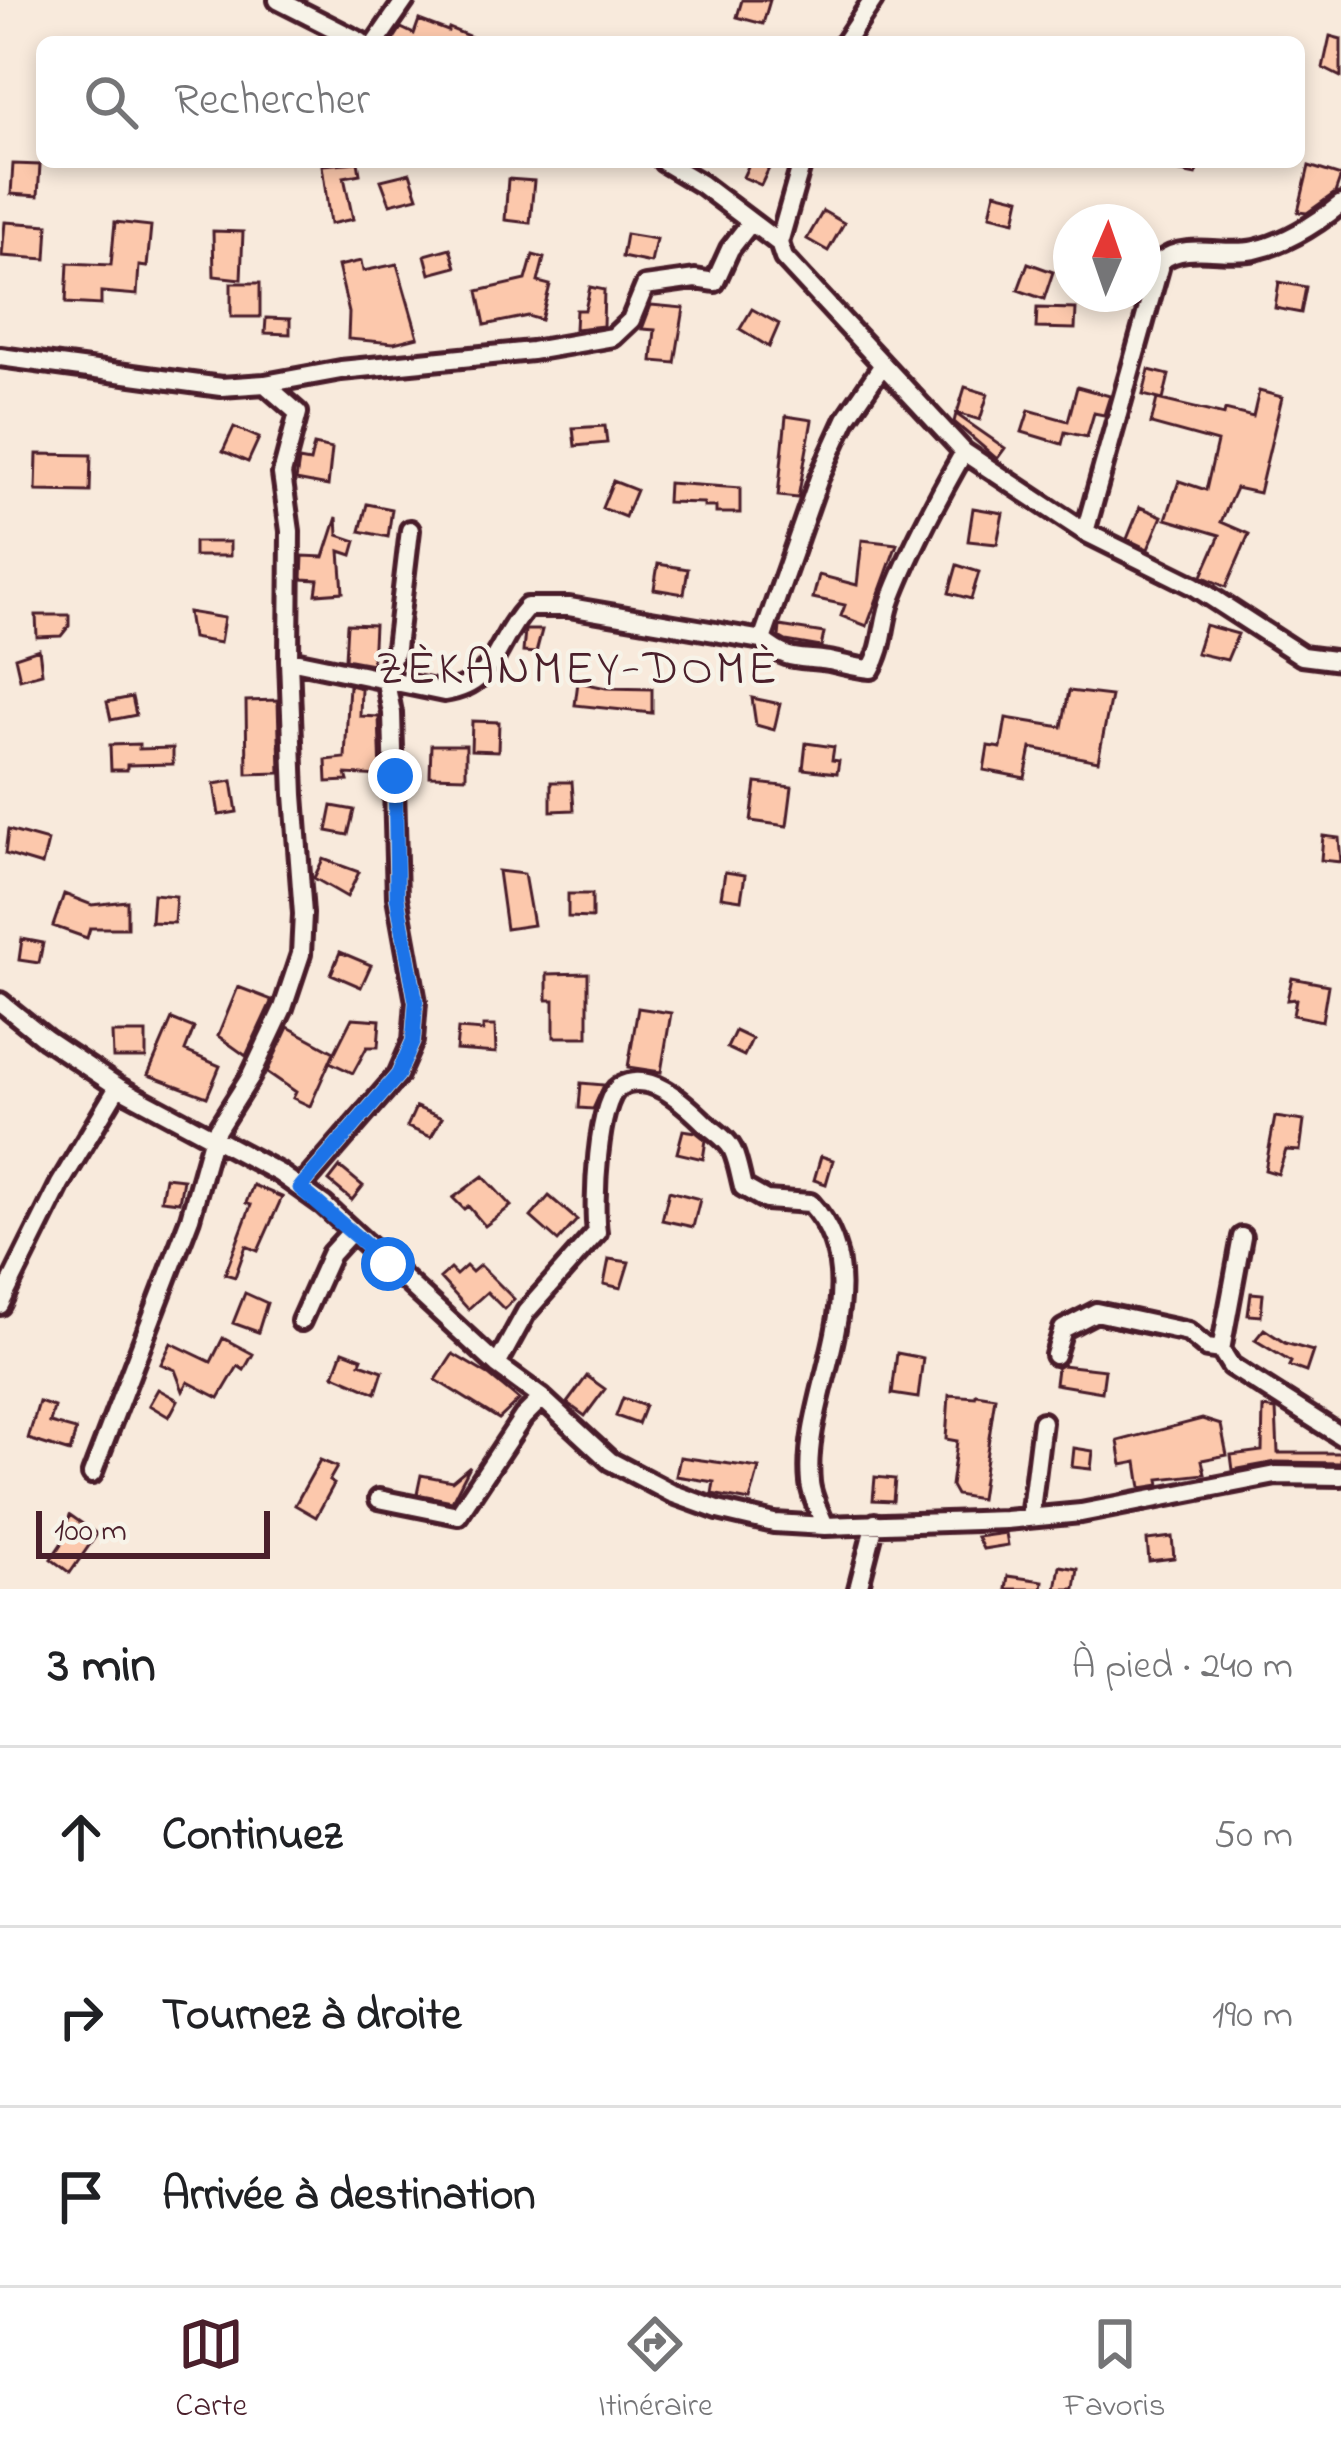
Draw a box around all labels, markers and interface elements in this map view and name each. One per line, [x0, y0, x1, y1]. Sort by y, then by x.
search box [36, 36, 1305, 168]
icon: search [78, 69, 144, 135]
text: Rechercher [174, 69, 370, 135]
north arrow [1053, 204, 1161, 312]
district label: ZÈKANMEY-DOMÈ [376, 636, 780, 706]
route end [368, 749, 422, 803]
route start [361, 1237, 415, 1291]
scale bar [36, 1505, 270, 1558]
text: 100 m [54, 1508, 127, 1556]
text: 3 min [48, 1630, 156, 1705]
text: À pied · 240 m [1071, 1639, 1293, 1696]
icon: ahead [48, 1804, 114, 1870]
text: Continuez [162, 1804, 342, 1870]
text: 50 m [1214, 1808, 1293, 1865]
icon: right [48, 1984, 114, 2050]
text: Tournez à droite [162, 1984, 461, 2050]
text: 190 m [1212, 1988, 1293, 2045]
icon: arrive [48, 2164, 114, 2230]
text: Arrivée à destination [162, 2164, 536, 2230]
tab: Carte [175, 2311, 247, 2431]
tab: Itinéraire [598, 2311, 713, 2431]
tab: Favoris [1064, 2311, 1166, 2431]

